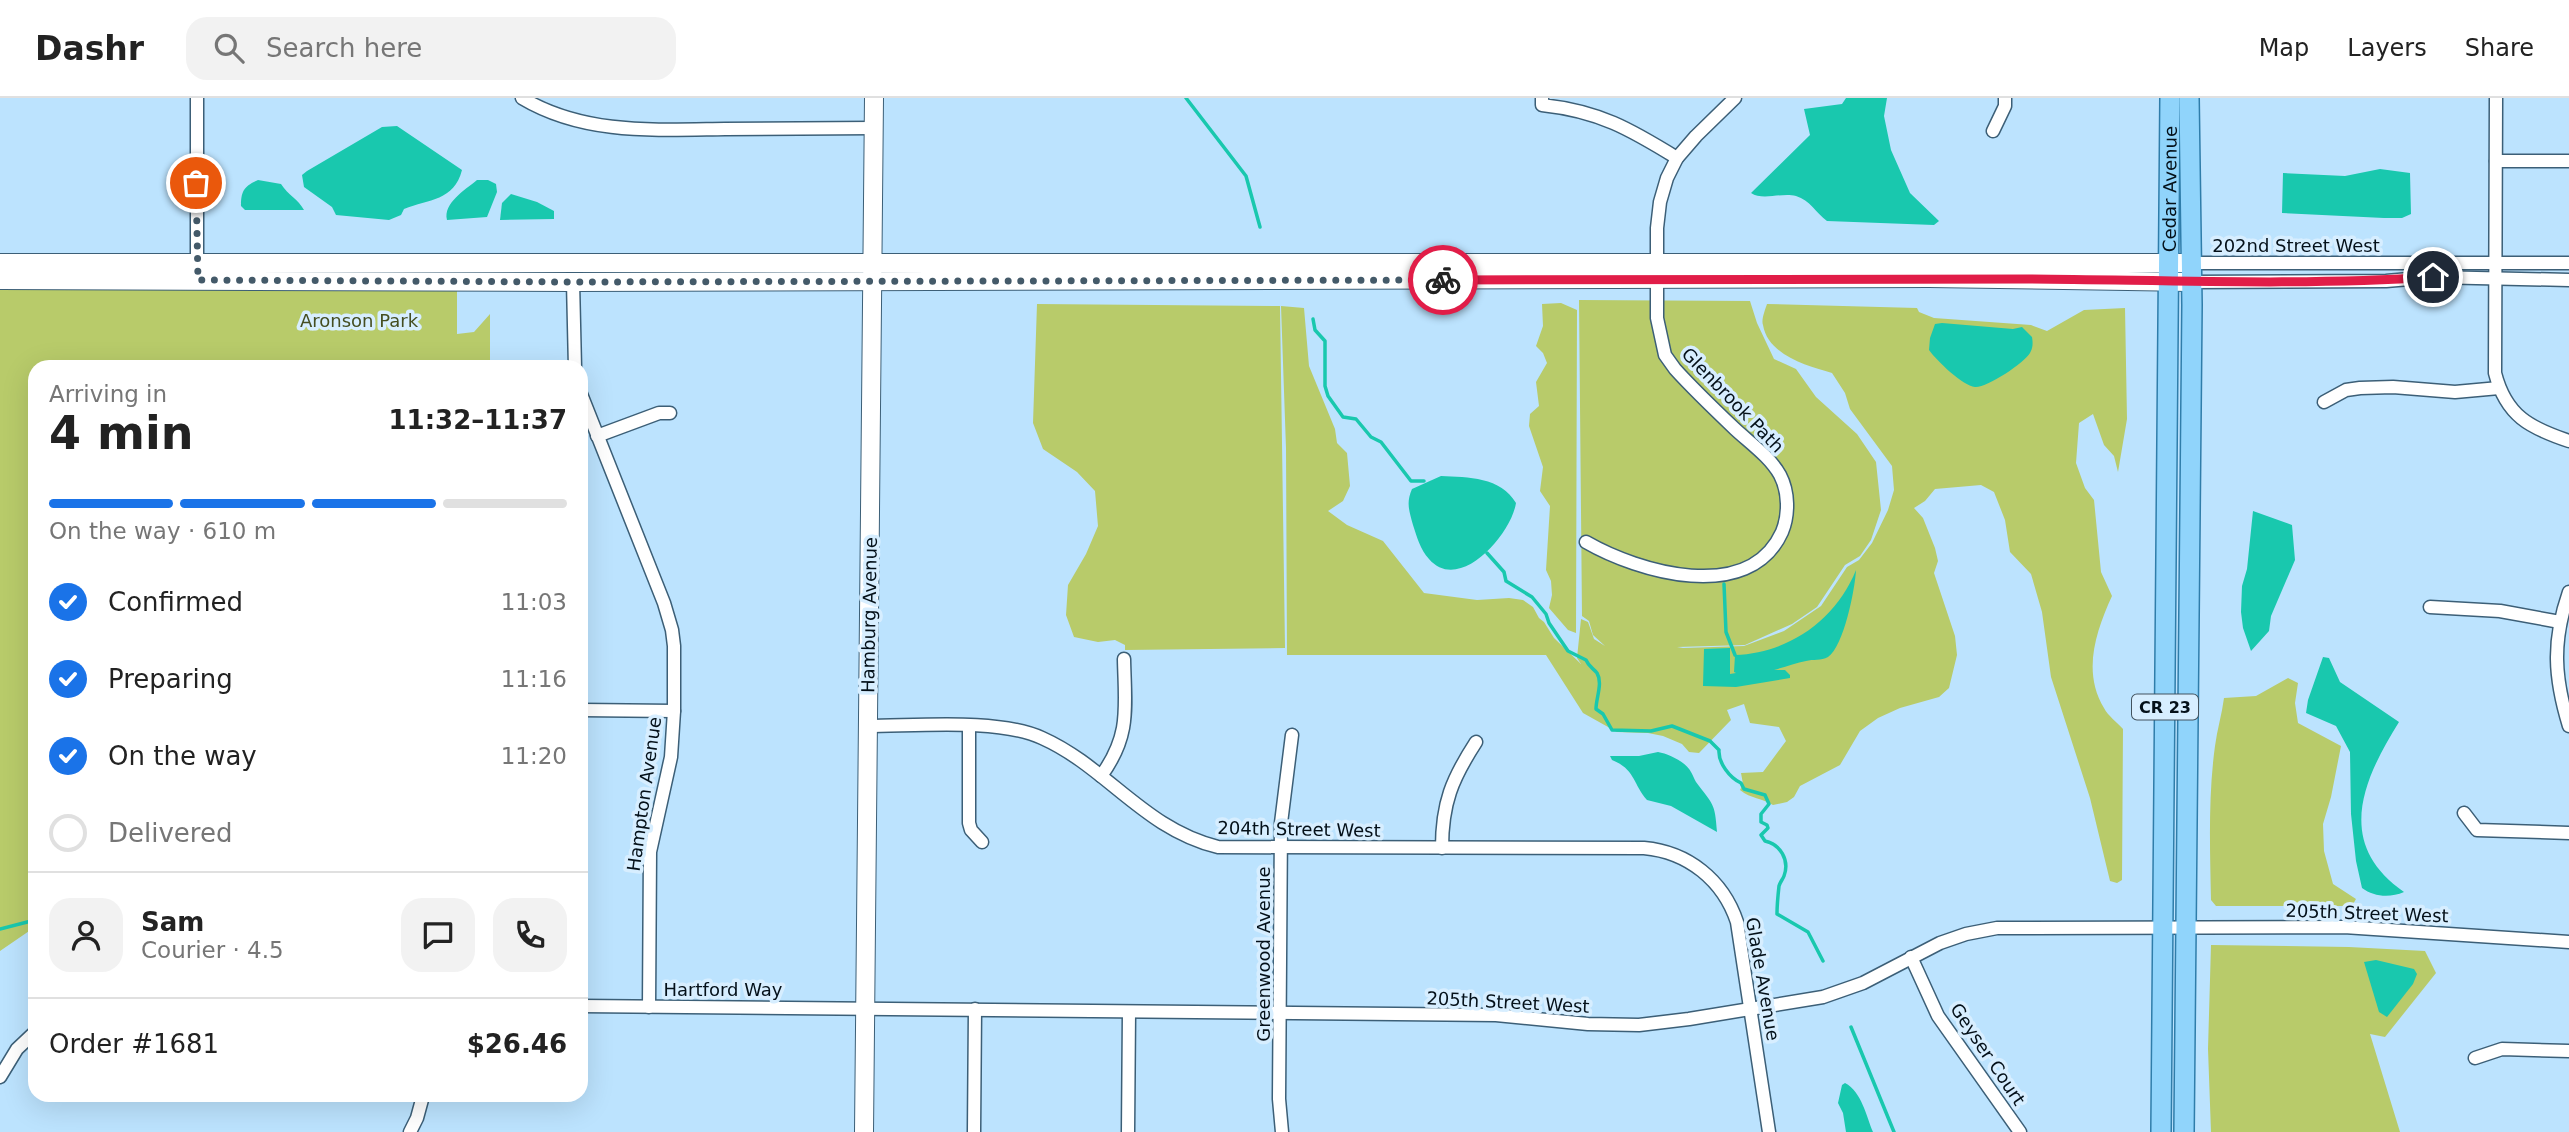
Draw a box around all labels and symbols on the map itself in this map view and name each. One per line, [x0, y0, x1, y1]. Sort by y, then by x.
street label: Cedar Avenue [2158, 126, 2180, 252]
pin [166, 153, 226, 213]
street label: 202nd Street West [2212, 235, 2380, 256]
courier [1408, 245, 1478, 315]
pin [2403, 247, 2463, 307]
park label: Aronson Park [300, 310, 419, 331]
street label: Glenbrook Path [1678, 343, 1788, 457]
street label: Hamburg Avenue [857, 537, 881, 693]
road number: CR 23 [2132, 694, 2198, 720]
street label: Hampton Avenue [623, 715, 665, 873]
street label: 204th Street West [1217, 817, 1381, 841]
street label: Greenwood Avenue [1253, 866, 1274, 1042]
street label: 205th Street West [2285, 900, 2449, 926]
street label: Glade Avenue [1742, 916, 1784, 1042]
street label: Hartford Way [664, 979, 783, 1000]
street label: 205th Street West [1426, 987, 1590, 1017]
street label: Geyser Court [1946, 999, 2030, 1109]

